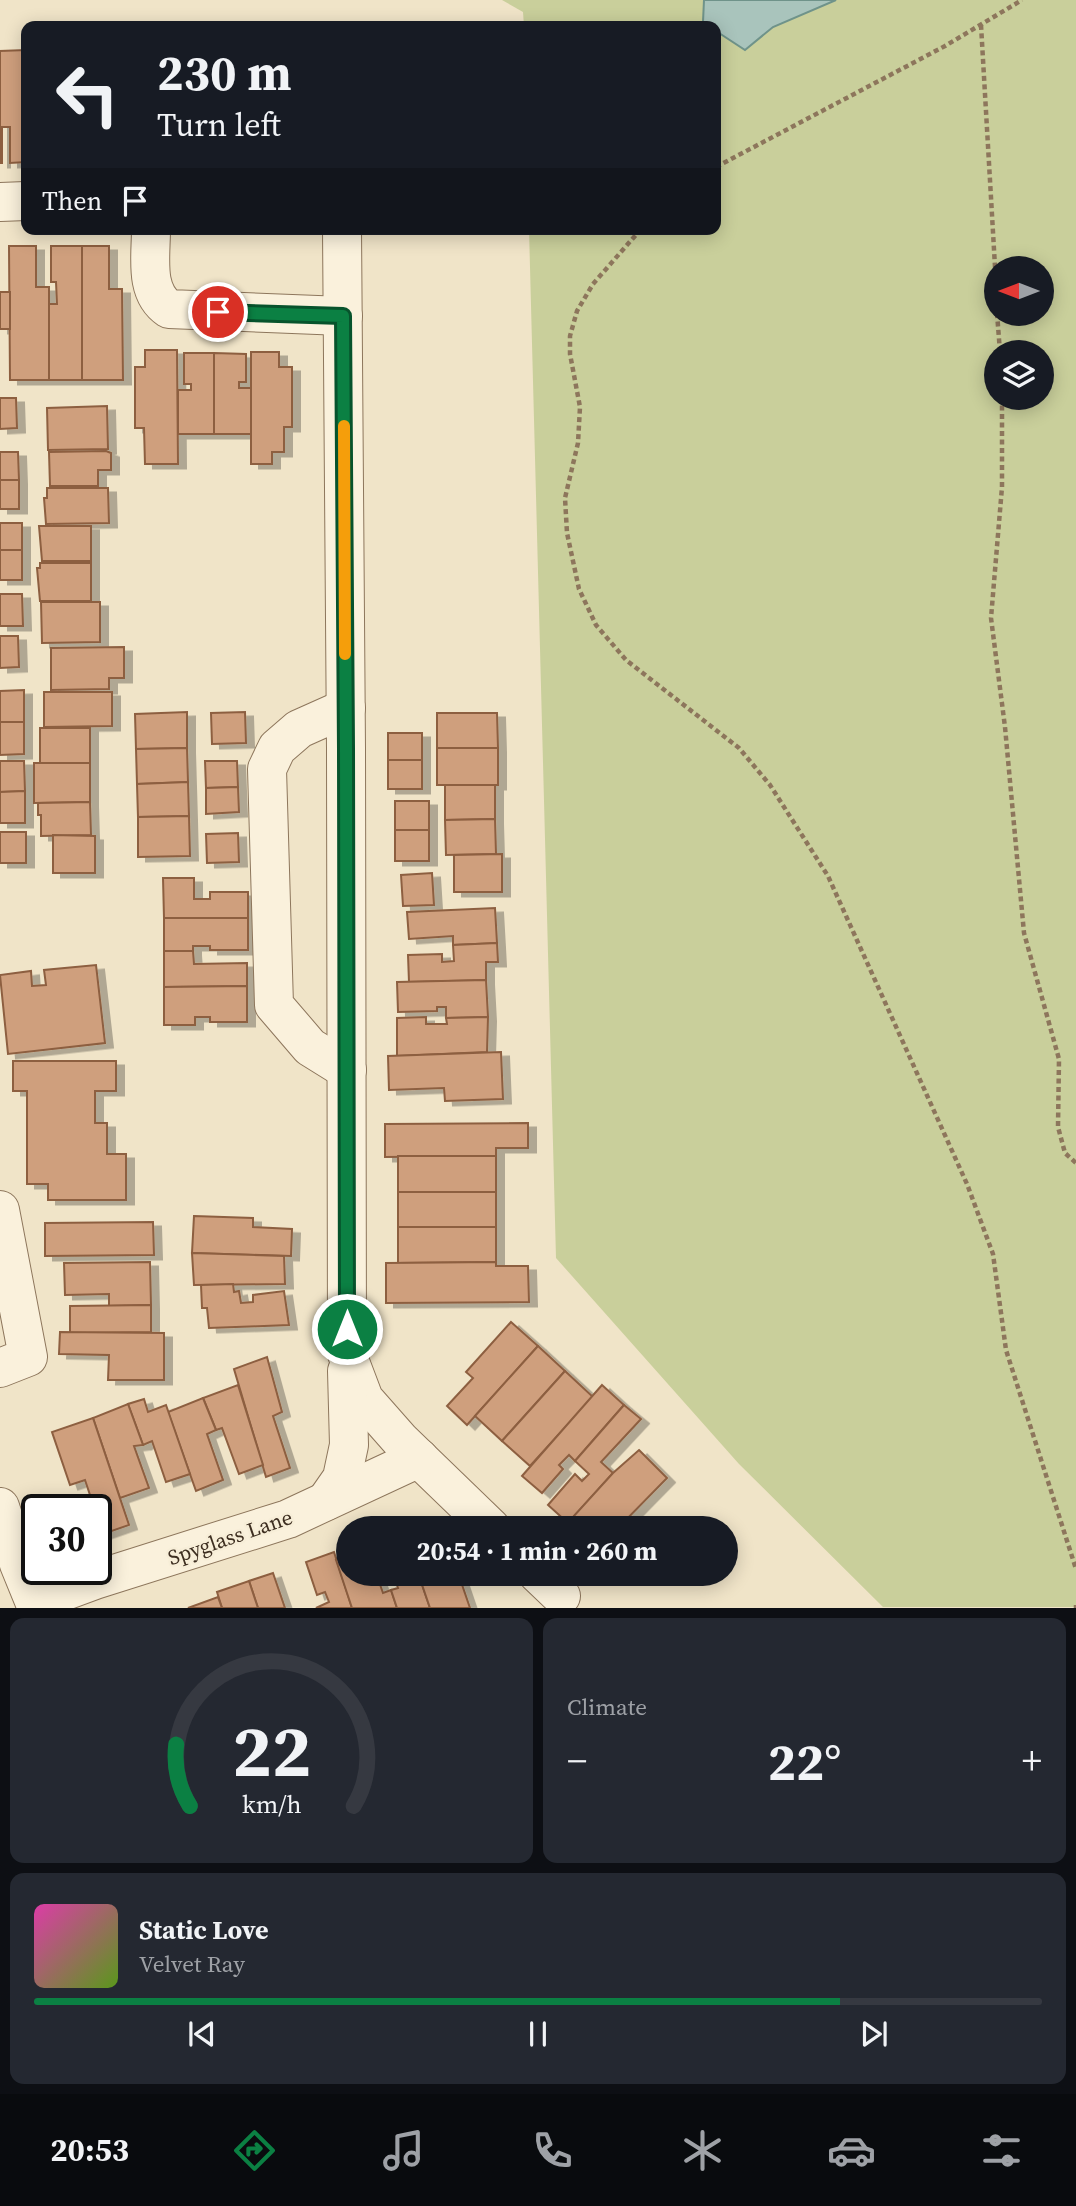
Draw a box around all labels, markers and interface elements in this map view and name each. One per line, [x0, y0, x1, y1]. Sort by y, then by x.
text: 230 m [157, 39, 292, 106]
icon: left [42, 49, 133, 140]
text: Turn left [157, 103, 281, 147]
icon: arrive [116, 182, 154, 220]
text: Then [42, 183, 102, 219]
north arrow [984, 256, 1054, 326]
map controls [984, 256, 1054, 410]
pin [188, 282, 248, 342]
icon: arrive [199, 293, 237, 331]
button: layers [984, 340, 1054, 410]
position arrow [310, 1292, 384, 1366]
speed limit sign: 30 [21, 1494, 112, 1585]
street label: Spyglass Lane [164, 1502, 296, 1572]
text: 20:54 · 1 min · 260 m [417, 1533, 657, 1569]
text: Climate [567, 1691, 647, 1723]
text: 22 [232, 1702, 311, 1801]
text: 22° [768, 1726, 841, 1797]
text: − [567, 1735, 587, 1787]
text: + [1022, 1735, 1042, 1787]
text: km/h [242, 1787, 301, 1821]
text: Static Love [139, 1912, 268, 1948]
text: Velvet Ray [139, 1948, 245, 1980]
icon: previous [183, 2015, 221, 2053]
icon: pause [519, 2015, 557, 2053]
icon: next [855, 2015, 893, 2053]
icon: directions [230, 2126, 279, 2175]
icon: music [379, 2126, 428, 2175]
icon: phone [528, 2126, 577, 2175]
icon: climate [678, 2126, 727, 2175]
icon: car [827, 2126, 876, 2175]
icon: filters [977, 2126, 1026, 2175]
text: 20:53 [50, 2128, 129, 2172]

